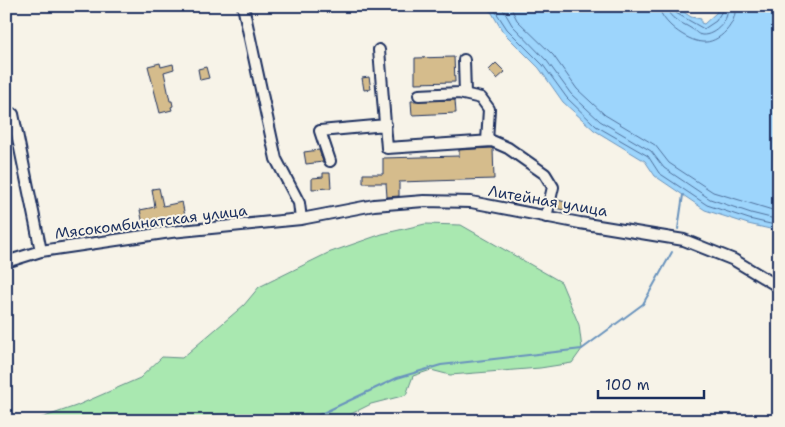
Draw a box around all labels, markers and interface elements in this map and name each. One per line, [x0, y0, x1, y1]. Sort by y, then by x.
street label: Литейная улица [487, 181, 610, 221]
street label: Мясокомбинатская улица [54, 200, 249, 244]
scale bar [598, 367, 704, 399]
text: 100 m [605, 375, 650, 395]

